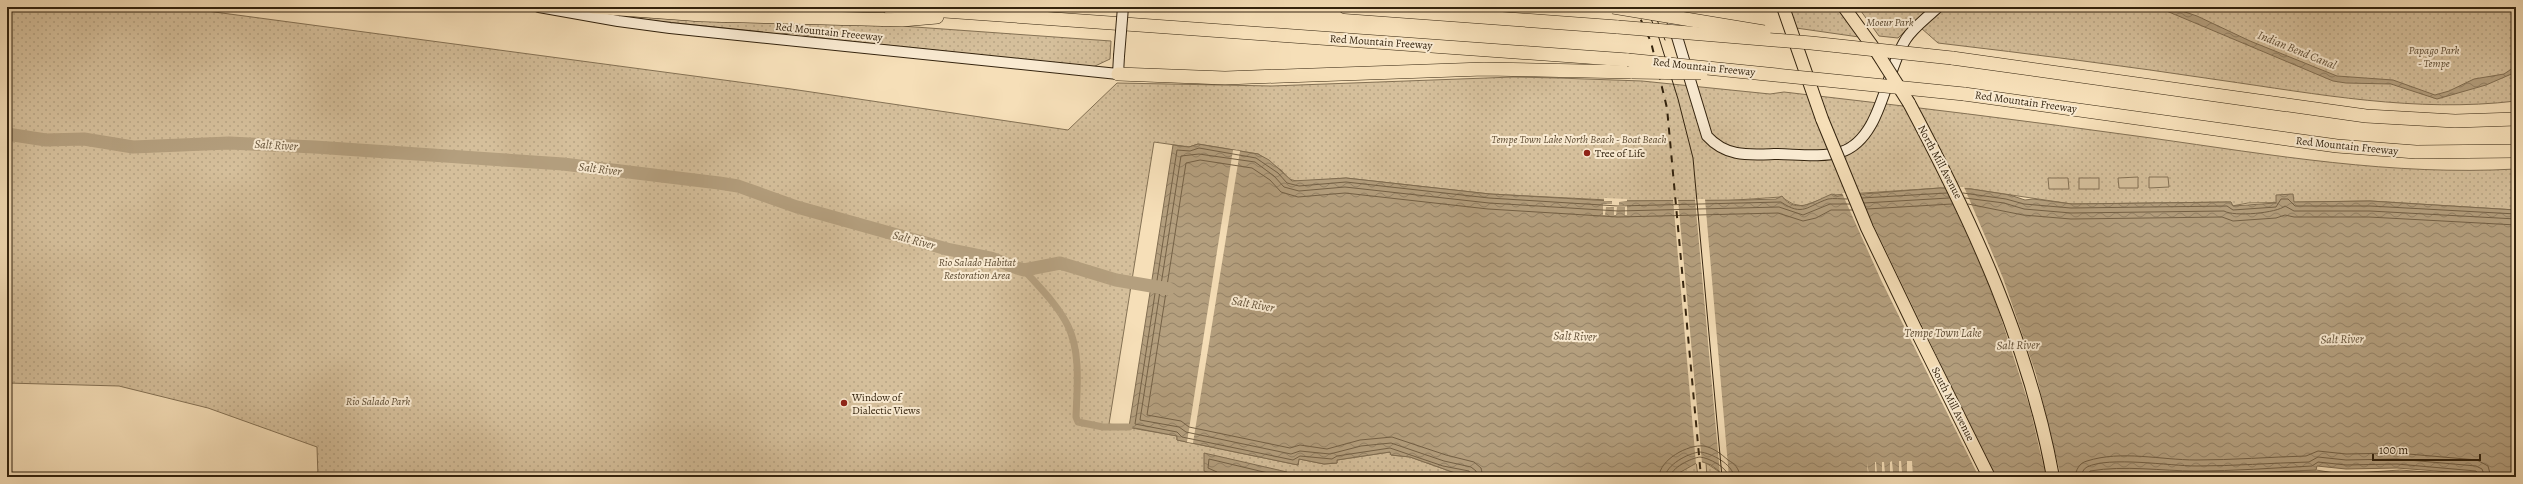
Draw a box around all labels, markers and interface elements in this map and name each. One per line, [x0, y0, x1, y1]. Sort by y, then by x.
park label: Moeur Park [1866, 15, 1914, 30]
street label: Red Mountain Freeeway [775, 19, 883, 45]
water label: Indian Bend Canal [2255, 27, 2339, 73]
street label: Red Mountain Freeway [1329, 31, 1433, 53]
park label: Papago Park - Tempe [2409, 43, 2460, 71]
street label: Red Mountain Freeway [1652, 54, 1756, 80]
street label: Red Mountain Freeway [1974, 87, 2078, 117]
street label: North Mill Avenue [1914, 122, 1966, 202]
park label: Tempe Town Lake North Beach - Boat Beach [1491, 132, 1667, 147]
street label: Red Mountain Freeway [2295, 133, 2399, 159]
water label: Salt River [254, 136, 299, 154]
place label: Tree of Life [1595, 146, 1645, 161]
marker: Tree of Life [1582, 148, 1592, 158]
water label: Salt River [578, 158, 623, 180]
water label: Salt River [891, 227, 938, 254]
park label: Rio Salado Habitat Restoration Area [938, 255, 1016, 283]
water label: Salt River [1230, 292, 1277, 316]
water label: Tempe Town Lake [1904, 325, 1982, 341]
water label: Salt River [1553, 327, 1598, 345]
water label: Salt River [2320, 331, 2365, 347]
water label: Salt River [1996, 337, 2041, 353]
street label: South Mill Avenue [1928, 364, 1978, 444]
place label: Window of Dialectic Views [851, 390, 920, 418]
park label: Rio Salado Park [346, 394, 410, 409]
marker: Window of Dialectic Views [839, 398, 849, 408]
scale bar [2373, 436, 2480, 462]
text: 100 m [2379, 442, 2408, 458]

